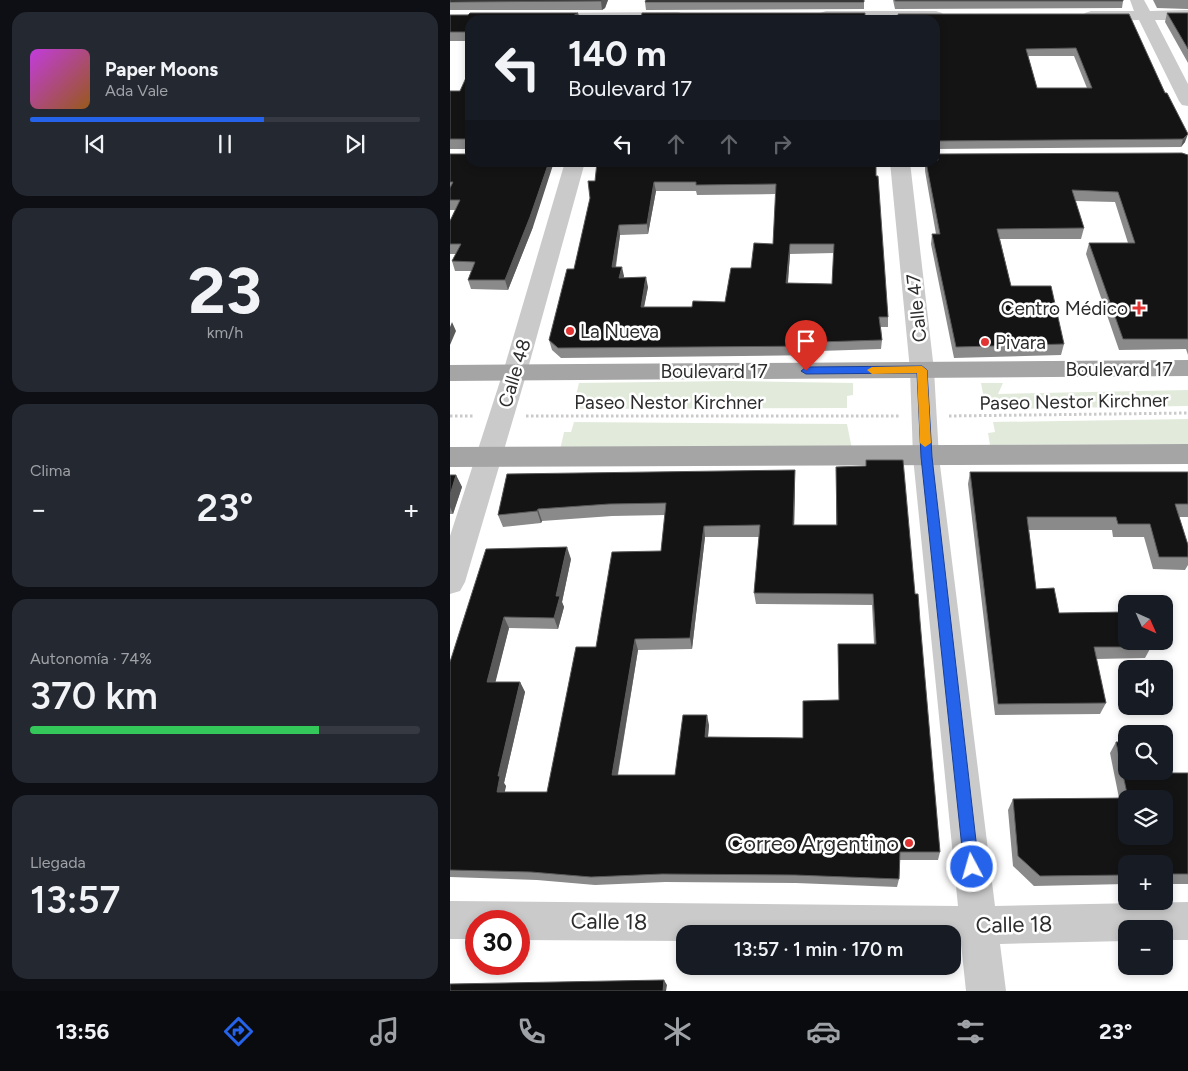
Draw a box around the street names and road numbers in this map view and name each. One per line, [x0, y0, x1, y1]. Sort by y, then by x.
street label: Calle 47 [901, 273, 932, 343]
street label: Calle 48 [493, 336, 536, 410]
street label: Boulevard 17 [1065, 358, 1173, 381]
street label: Boulevard 17 [660, 360, 768, 383]
street label: Paseo Nestor Kirchner [979, 388, 1169, 415]
street label: Paseo Nestor Kirchner [574, 391, 764, 414]
street label: Calle 18 [570, 907, 648, 936]
street label: Calle 18 [975, 910, 1053, 939]

